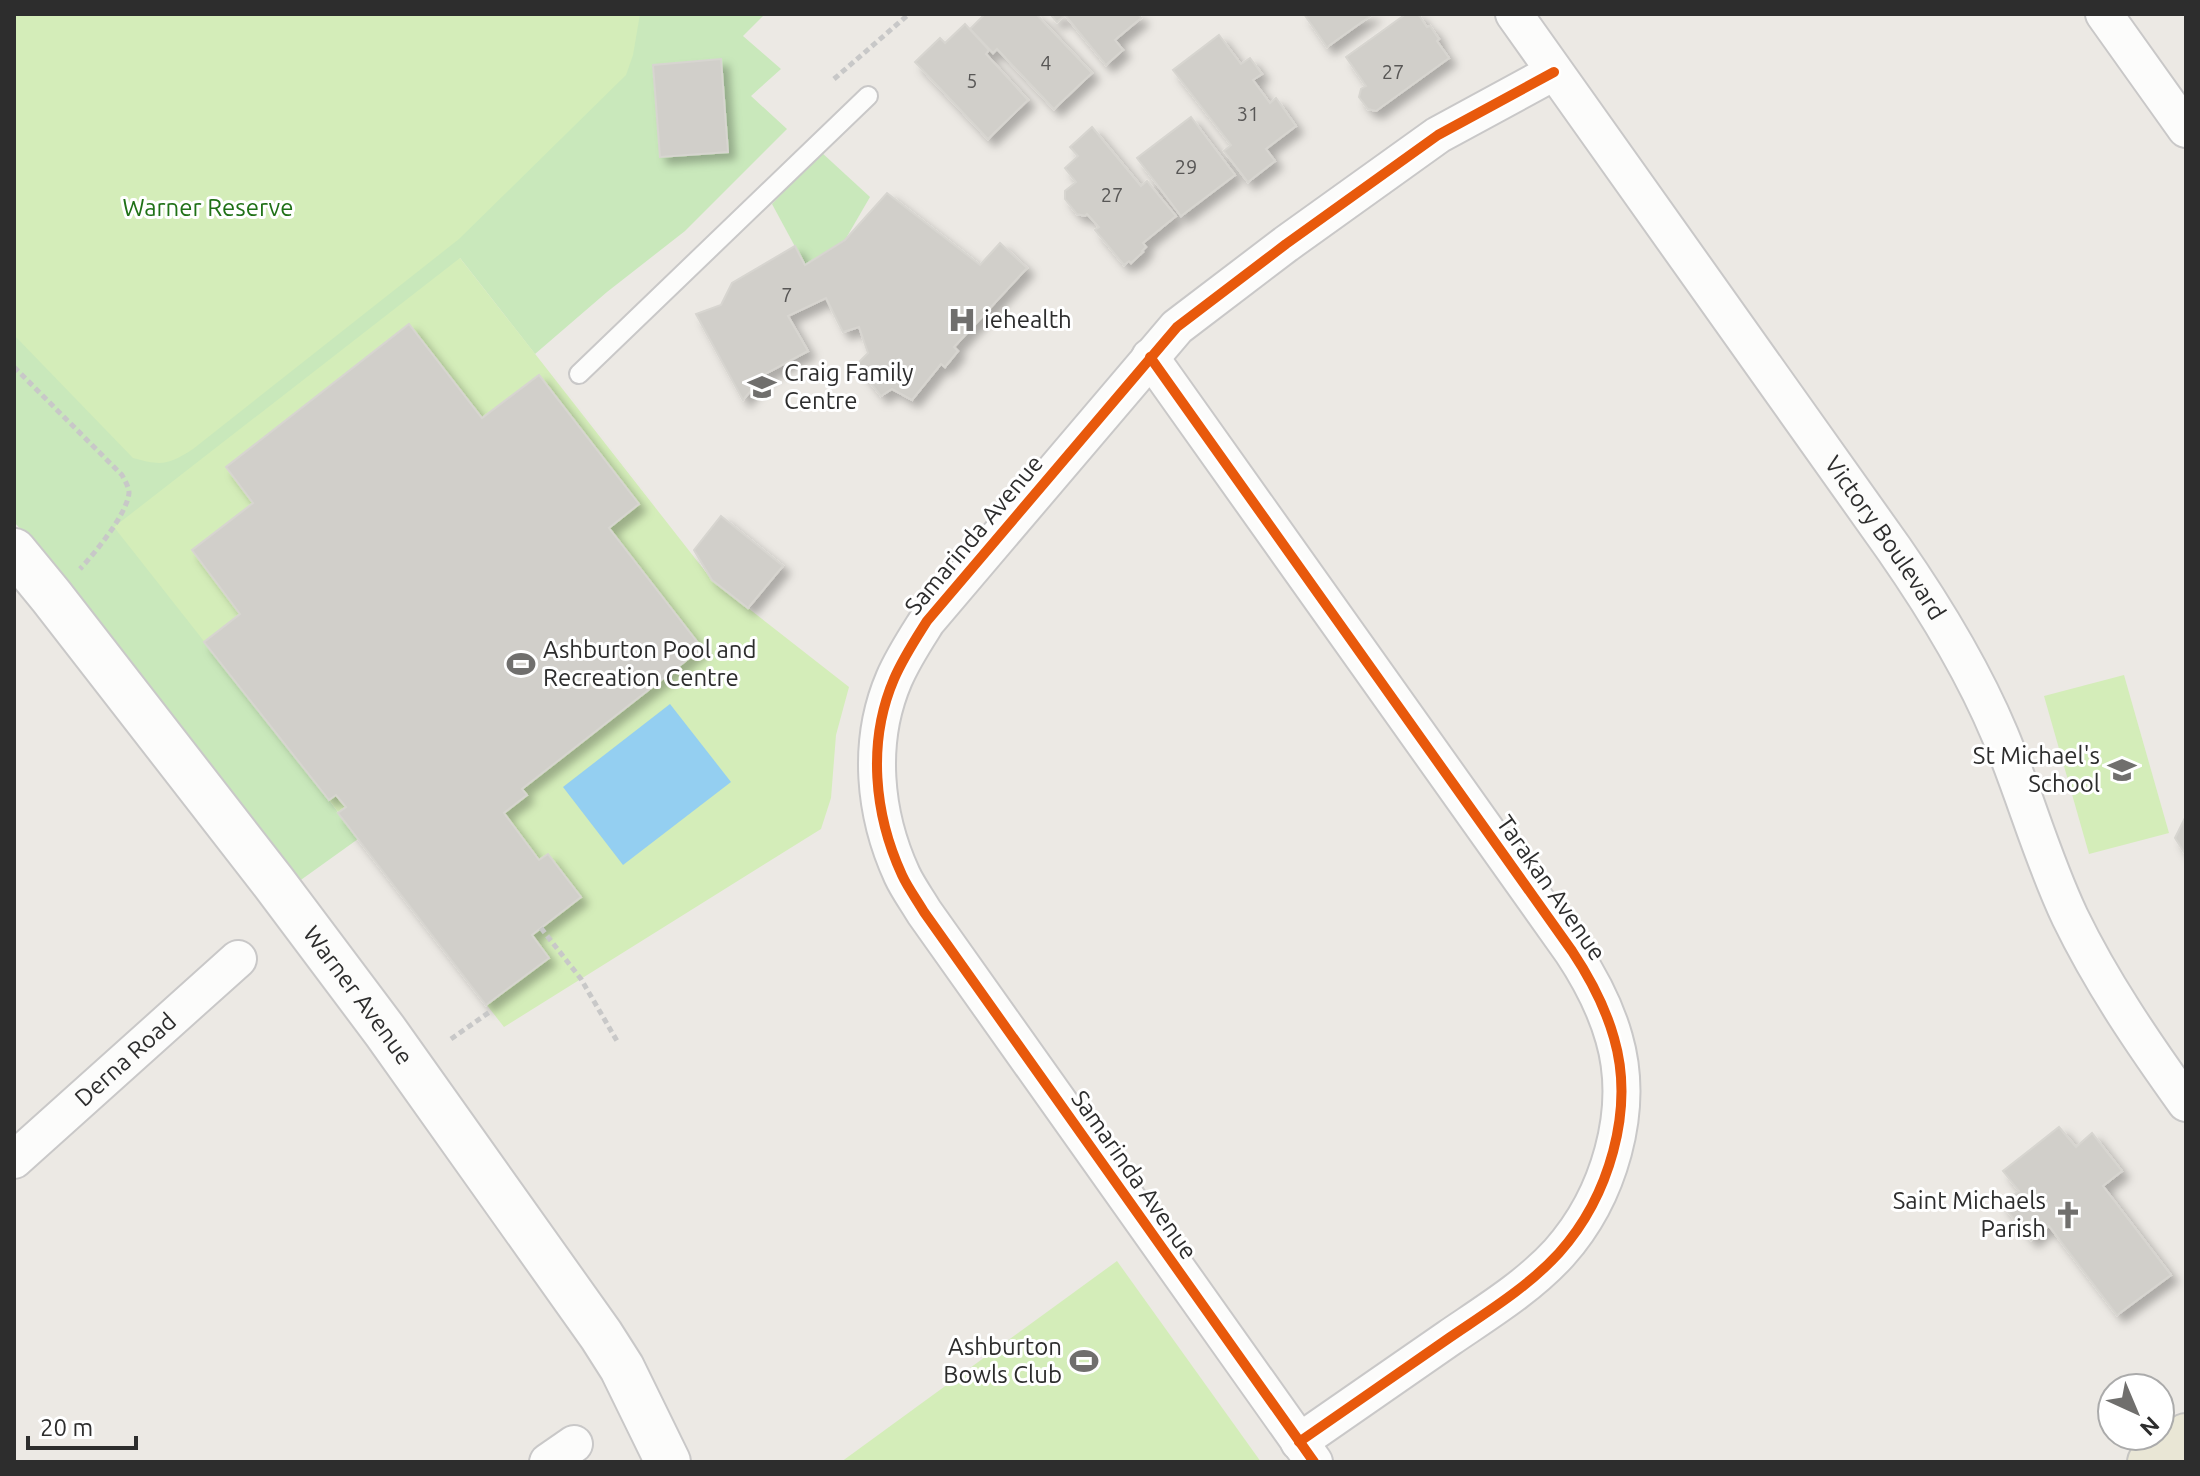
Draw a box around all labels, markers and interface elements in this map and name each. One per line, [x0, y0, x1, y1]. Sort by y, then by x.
house number: 4 [1040, 51, 1052, 74]
house number: 27 [1382, 60, 1404, 83]
house number: 5 [966, 69, 978, 92]
house number: 31 [1237, 102, 1259, 125]
house number: 29 [1175, 155, 1197, 178]
house number: 27 [1101, 183, 1123, 206]
park label: Warner Reserve [122, 194, 294, 221]
house number: 7 [781, 283, 793, 306]
hospital icon: iehealth [947, 305, 977, 335]
place label: iehealth [984, 306, 1072, 333]
place label: Craig Family Centre [784, 359, 914, 414]
school or university icon: Craig Family Centre [747, 372, 777, 402]
street label: Samarinda Avenue [899, 450, 1048, 620]
street label: Victory Boulevard [1819, 451, 1951, 625]
place label: Ashburton Pool and Recreation Centre [543, 636, 757, 691]
sports icon: Ashburton Pool and Recreation Centre [506, 649, 536, 679]
place label: St Michael's School [1973, 742, 2100, 797]
school or university icon: St Michael's School [2107, 755, 2137, 785]
street label: Tarakan Avenue [1491, 810, 1611, 965]
street label: Warner Avenue [298, 921, 418, 1070]
street label: Derna Road [69, 1007, 181, 1112]
street label: Samarinda Avenue [1066, 1085, 1203, 1264]
place label: Saint Michaels Parish [1893, 1187, 2046, 1242]
church icon: Saint Michaels Parish [2053, 1200, 2083, 1230]
place label: Ashburton Bowls Club [943, 1333, 1062, 1388]
sports icon: Ashburton Bowls Club [1069, 1346, 1099, 1376]
north arrow [2096, 1372, 2176, 1452]
scale bar [28, 1400, 136, 1450]
text: N [2136, 1412, 2165, 1441]
text: 20 m [40, 1414, 93, 1441]

